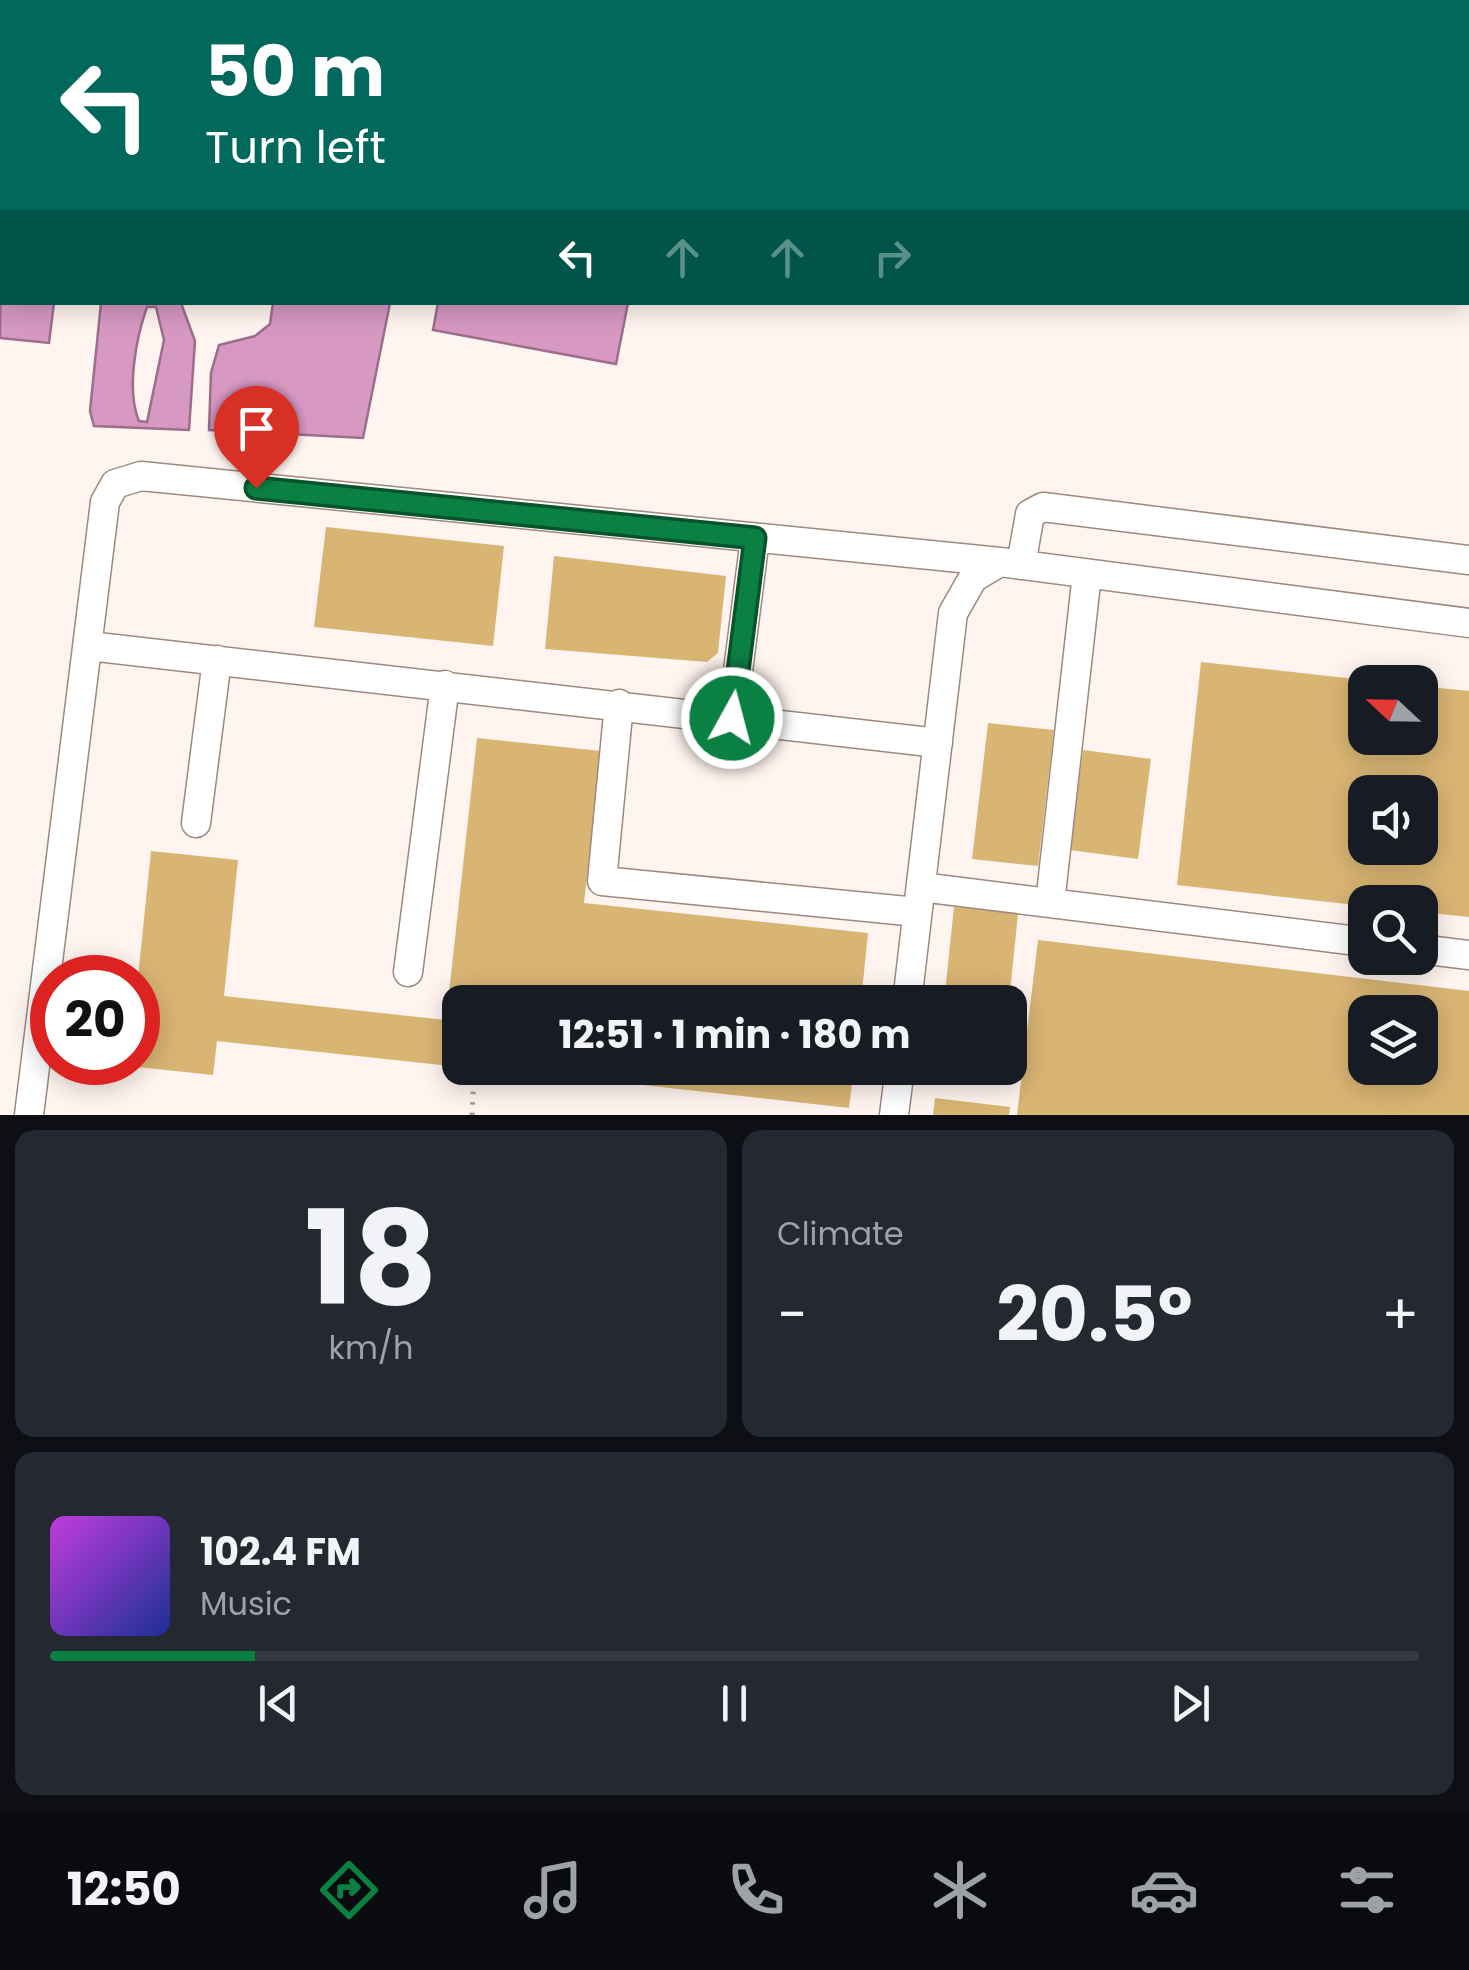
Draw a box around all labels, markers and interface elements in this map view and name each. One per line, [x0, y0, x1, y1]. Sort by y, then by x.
text: 50 m [205, 22, 385, 121]
icon: left [40, 40, 170, 170]
text: Turn left [205, 116, 386, 179]
icon: left [550, 230, 605, 285]
icon: ahead [655, 230, 710, 285]
icon: ahead [760, 230, 815, 285]
icon: right [865, 230, 920, 285]
pin [214, 386, 299, 489]
icon: arrive [229, 401, 284, 456]
north arrow [1348, 665, 1438, 755]
map controls [1348, 665, 1438, 1085]
position arrow [680, 666, 784, 770]
button: sound [1348, 775, 1438, 865]
button: search [1348, 885, 1438, 975]
speed limit sign: 20 [30, 955, 160, 1085]
button: layers [1348, 995, 1438, 1085]
text: 12:51 · 1 min · 180 m [558, 1008, 911, 1061]
text: 18 [304, 1167, 438, 1350]
text: Climate [777, 1211, 904, 1256]
text: 20.5° [996, 1262, 1193, 1367]
text: − [777, 1276, 807, 1353]
text: + [1381, 1276, 1419, 1353]
text: km/h [328, 1325, 414, 1370]
text: 102.4 FM [200, 1525, 361, 1578]
text: Music [200, 1581, 292, 1626]
icon: previous [251, 1676, 306, 1731]
icon: pause [707, 1676, 762, 1731]
icon: next [1163, 1676, 1218, 1731]
icon: directions [314, 1855, 384, 1925]
icon: music [518, 1855, 588, 1925]
icon: phone [721, 1855, 791, 1925]
icon: climate [925, 1855, 995, 1925]
icon: car [1129, 1855, 1199, 1925]
icon: filters [1332, 1855, 1402, 1925]
text: 12:50 [67, 1858, 181, 1921]

